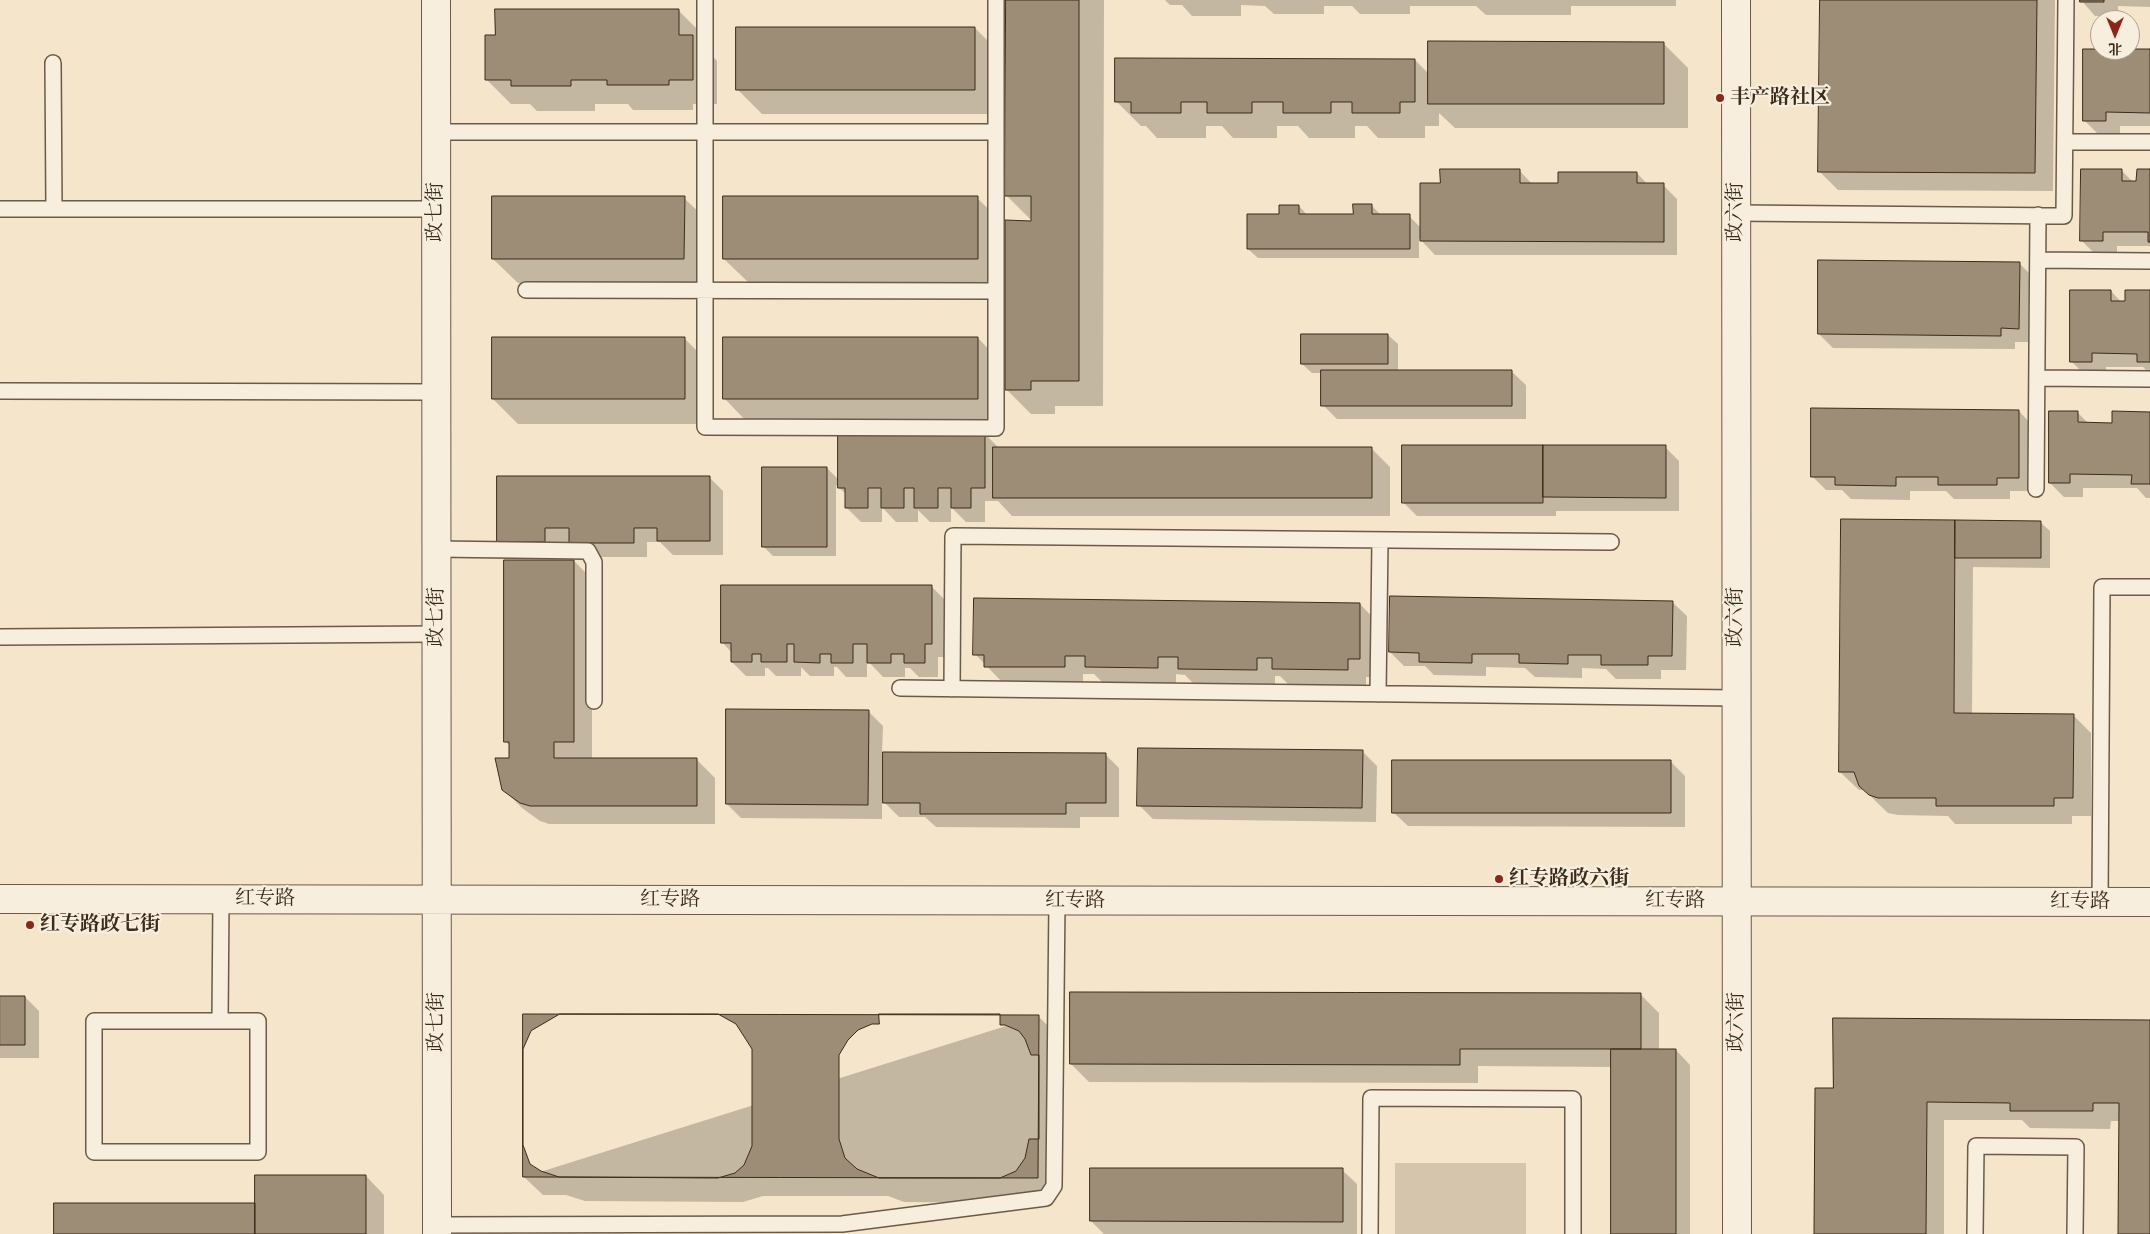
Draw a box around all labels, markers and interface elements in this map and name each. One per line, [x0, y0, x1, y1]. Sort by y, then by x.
north arrow [2090, 10, 2140, 60]
text: 北 [2108, 39, 2122, 59]
place label: 丰产路社区 [1730, 86, 1830, 110]
marker: 丰产路社区 [1714, 92, 1726, 104]
street label: 政七街 [424, 182, 448, 242]
street label: 政六街 [1724, 182, 1748, 242]
street label: 政七街 [425, 587, 449, 647]
street label: 政六街 [1724, 587, 1748, 647]
place label: 红专路政六街 [1509, 867, 1629, 891]
marker: 红专路政六街 [1493, 873, 1505, 885]
street label: 红专路 [235, 887, 295, 911]
street label: 红专路 [640, 888, 700, 912]
street label: 红专路 [1045, 889, 1105, 913]
street label: 红专路 [1645, 889, 1705, 913]
street label: 红专路 [2050, 890, 2110, 914]
place label: 红专路政七街 [40, 913, 160, 937]
marker: 红专路政七街 [24, 919, 36, 931]
street label: 政七街 [425, 992, 449, 1052]
street label: 政六街 [1725, 992, 1749, 1052]

